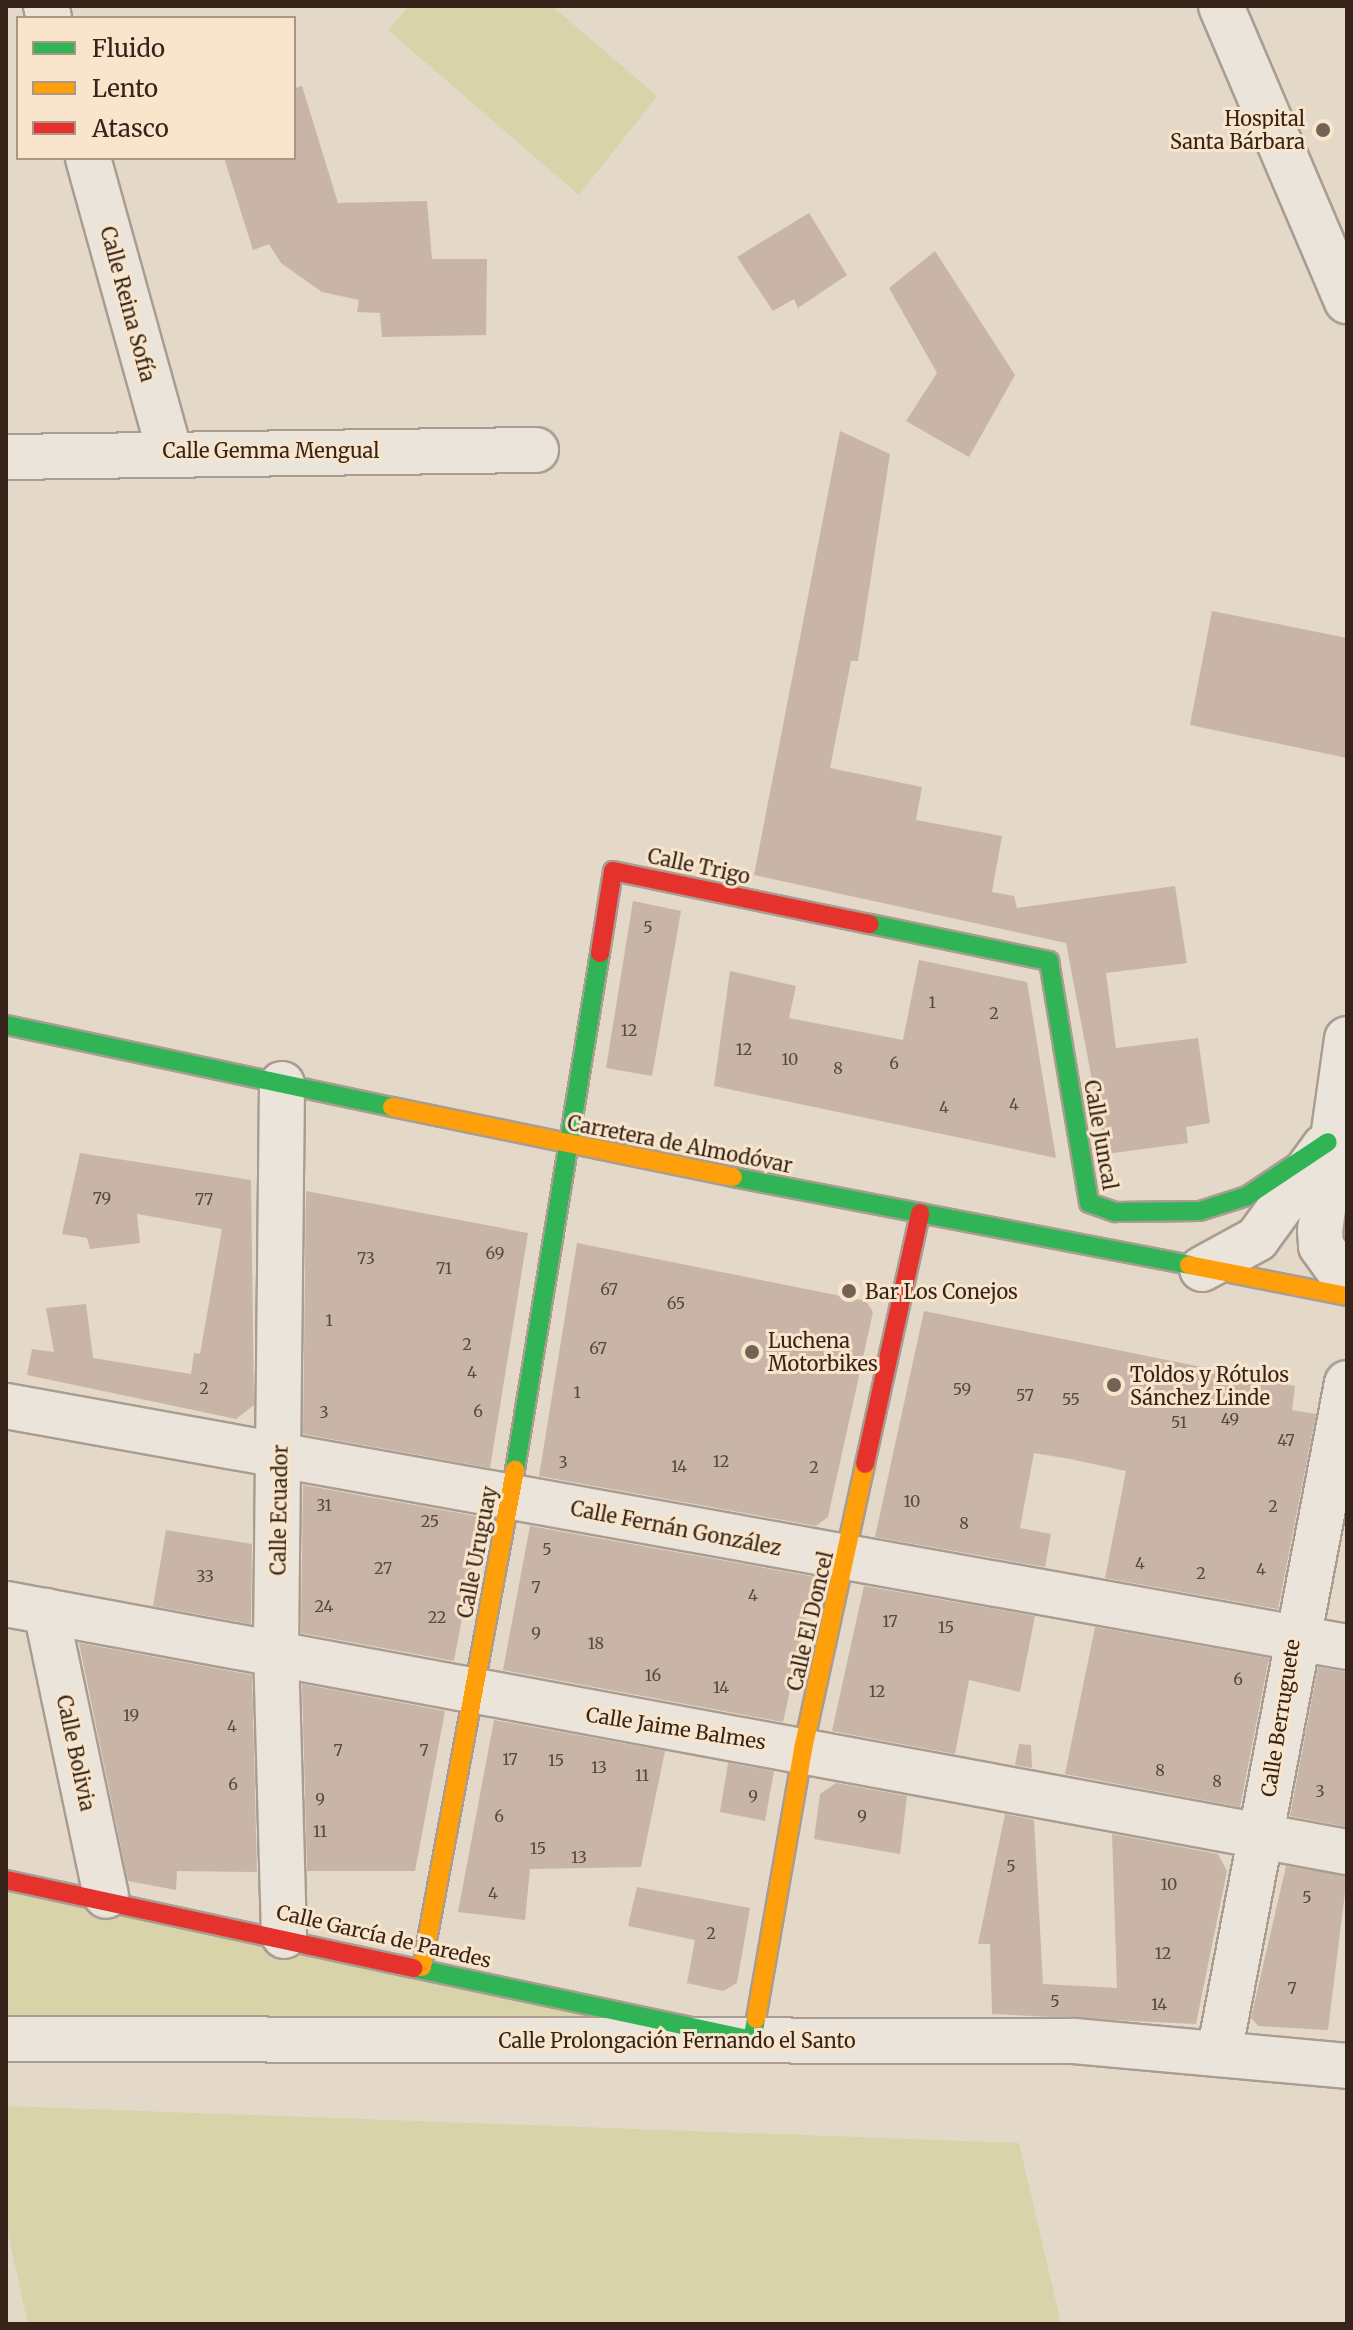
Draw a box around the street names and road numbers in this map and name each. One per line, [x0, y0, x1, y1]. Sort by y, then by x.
street label: Calle Reina Sofía [96, 224, 160, 384]
street label: Calle Gemma Mengual [162, 438, 380, 462]
street label: Calle Trigo [646, 843, 752, 889]
street label: Calle Juncal [1080, 1078, 1122, 1192]
street label: Carretera de Almodóvar [565, 1110, 795, 1178]
street label: Calle Ecuador [266, 1444, 292, 1576]
street label: Calle Uruguay [452, 1484, 502, 1620]
street label: Calle Fernán González [569, 1496, 783, 1560]
street label: Calle El Doncel [782, 1549, 838, 1693]
street label: Calle Berruguete [1256, 1637, 1304, 1799]
street label: Calle Bolivia [52, 1693, 100, 1813]
street label: Calle Jaime Balmes [584, 1702, 768, 1754]
street label: Calle García de Paredes [274, 1900, 494, 1972]
street label: Calle Prolongación Fernando el Santo [498, 2028, 856, 2052]

